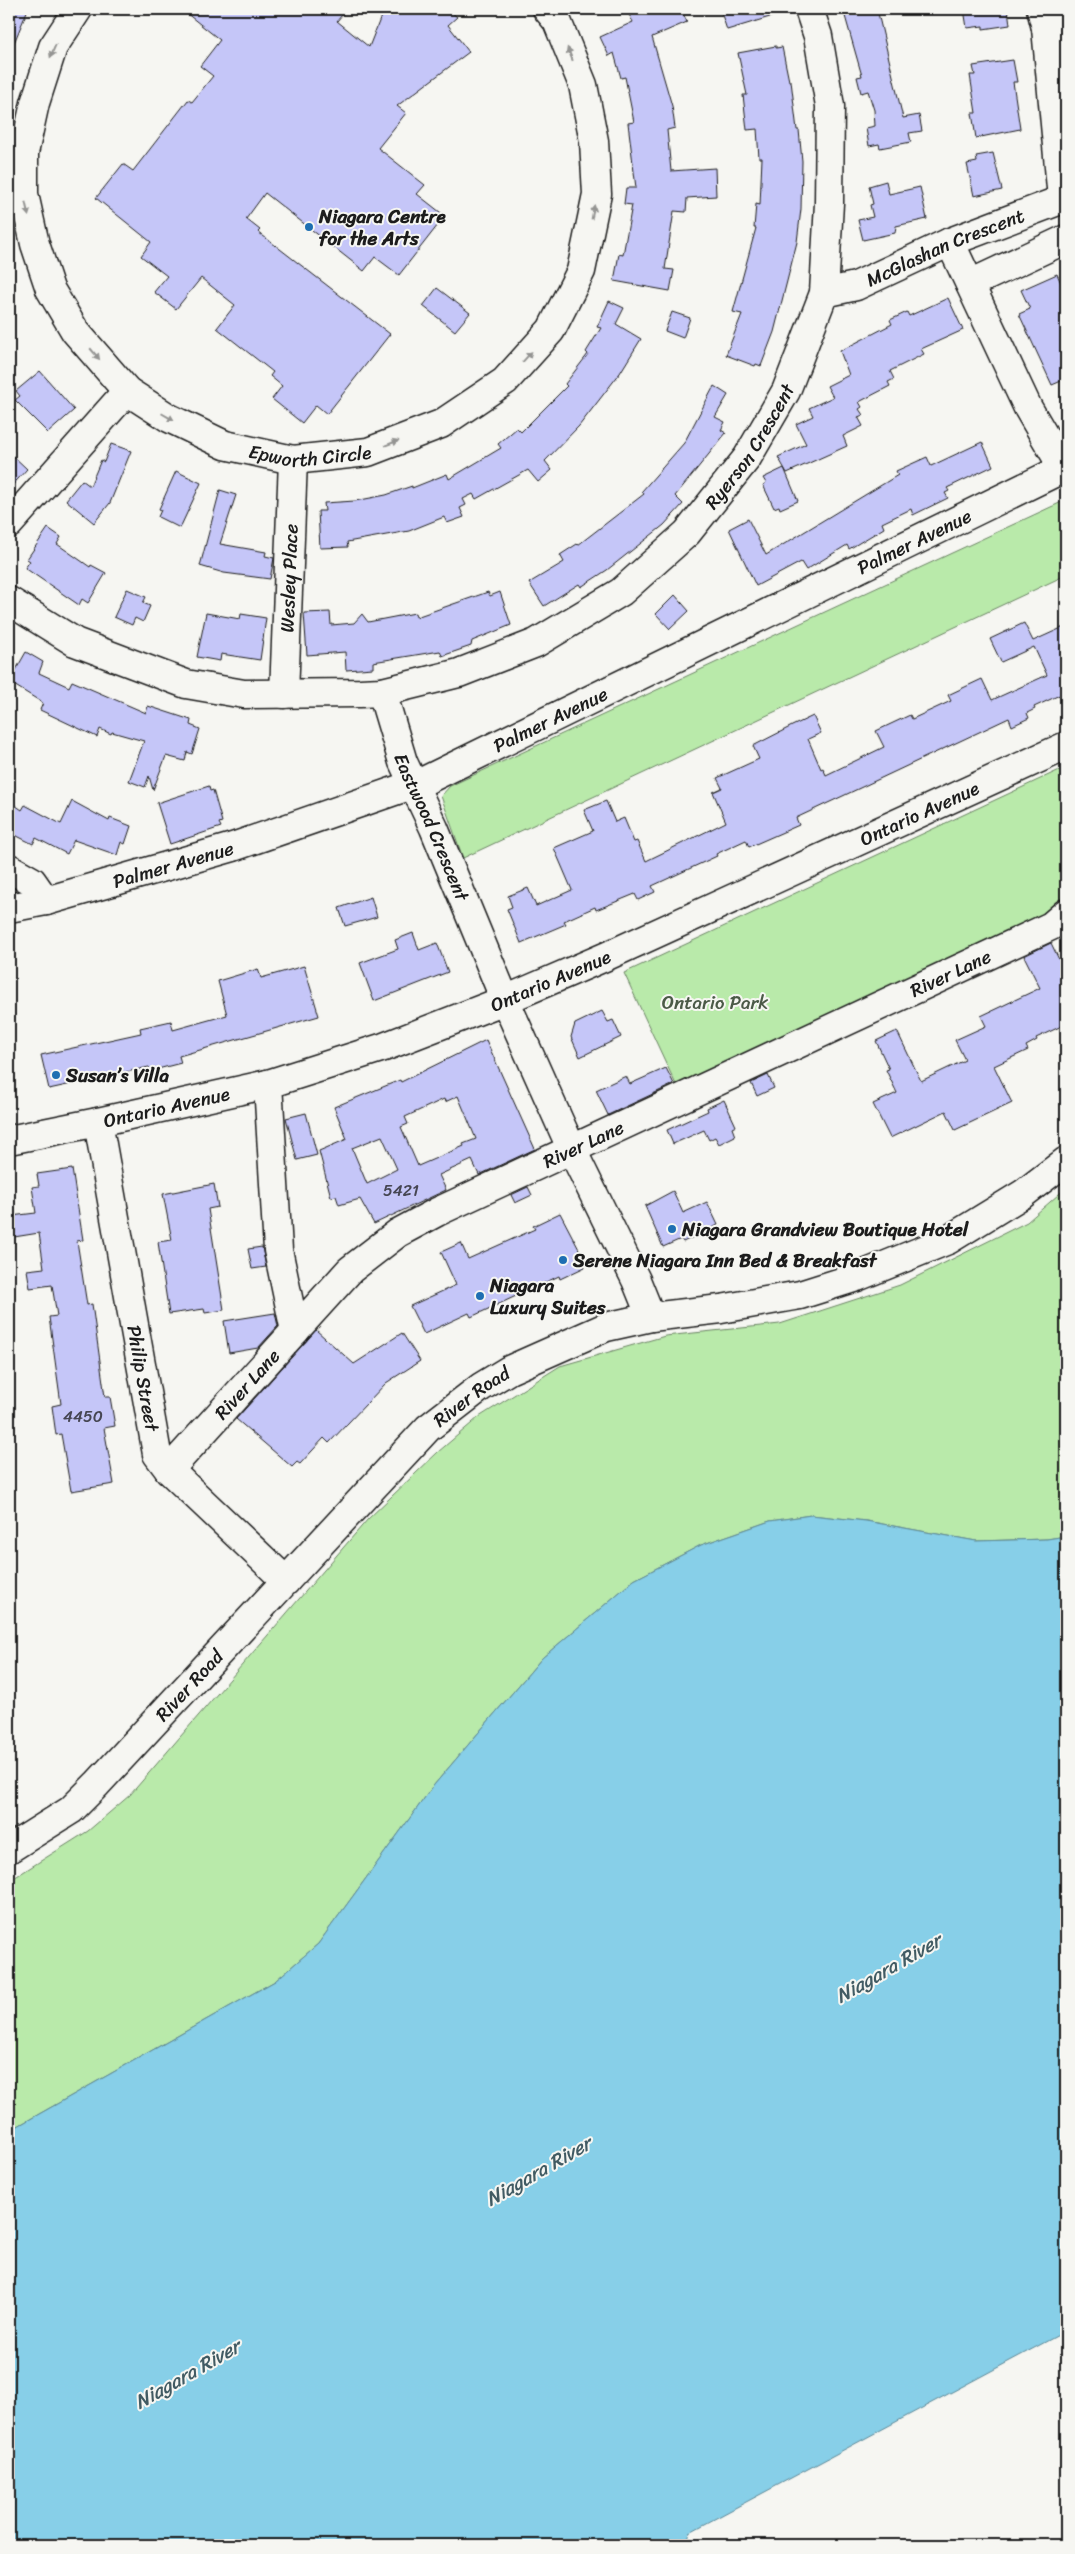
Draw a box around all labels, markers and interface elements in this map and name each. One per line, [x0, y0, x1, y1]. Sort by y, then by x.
one-way arrow [48, 44, 56, 58]
one-way arrow [566, 46, 574, 61]
street label: McGlashan Crescent [860, 199, 1029, 296]
place label: Niagara Centre for the Arts [318, 200, 446, 255]
one-way arrow [23, 201, 31, 216]
one-way arrow [589, 205, 597, 220]
marker: Niagara Centre for the Arts [303, 221, 315, 233]
one-way arrow [89, 347, 100, 360]
one-way arrow [521, 350, 532, 363]
street label: Ryerson Crescent [696, 378, 805, 517]
one-way arrow [161, 413, 174, 422]
street label: Epworth Circle [246, 435, 373, 477]
one-way arrow [385, 439, 400, 447]
street label: Palmer Avenue [851, 499, 978, 584]
street label: Wesley Place [270, 523, 308, 633]
street label: Palmer Avenue [487, 677, 614, 762]
street label: Eastwood Crescent [384, 749, 479, 907]
street label: Ontario Avenue [854, 772, 985, 855]
street label: Palmer Avenue [109, 832, 238, 898]
street label: Ontario Avenue [485, 940, 616, 1021]
street label: River Lane [904, 940, 997, 1007]
park label: Ontario Park [662, 986, 768, 1019]
place label: Susan’s Villa [65, 1059, 169, 1092]
marker: Susan’s Villa [50, 1069, 62, 1081]
street label: Ontario Avenue [100, 1077, 233, 1137]
street label: River Lane [537, 1111, 630, 1178]
house number: 5421 [383, 1176, 419, 1205]
place label: Niagara Grandview Boutique Hotel [681, 1213, 970, 1246]
marker: Niagara Grandview Boutique Hotel [666, 1223, 678, 1235]
place label: Serene Niagara Inn Bed & Breakfast [572, 1244, 878, 1277]
marker: Serene Niagara Inn Bed & Breakfast [557, 1254, 569, 1266]
place label: Niagara Luxury Suites [489, 1269, 607, 1324]
marker: Niagara Luxury Suites [474, 1290, 486, 1302]
street label: Philip Street [117, 1322, 169, 1435]
street label: River Lane [206, 1341, 289, 1428]
street label: River Road [426, 1356, 518, 1436]
house number: 4450 [63, 1402, 103, 1431]
street label: River Road [147, 1640, 233, 1729]
water label: Niagara River [828, 1922, 951, 2013]
water label: Niagara River [478, 2125, 601, 2216]
water label: Niagara River [127, 2328, 250, 2419]

